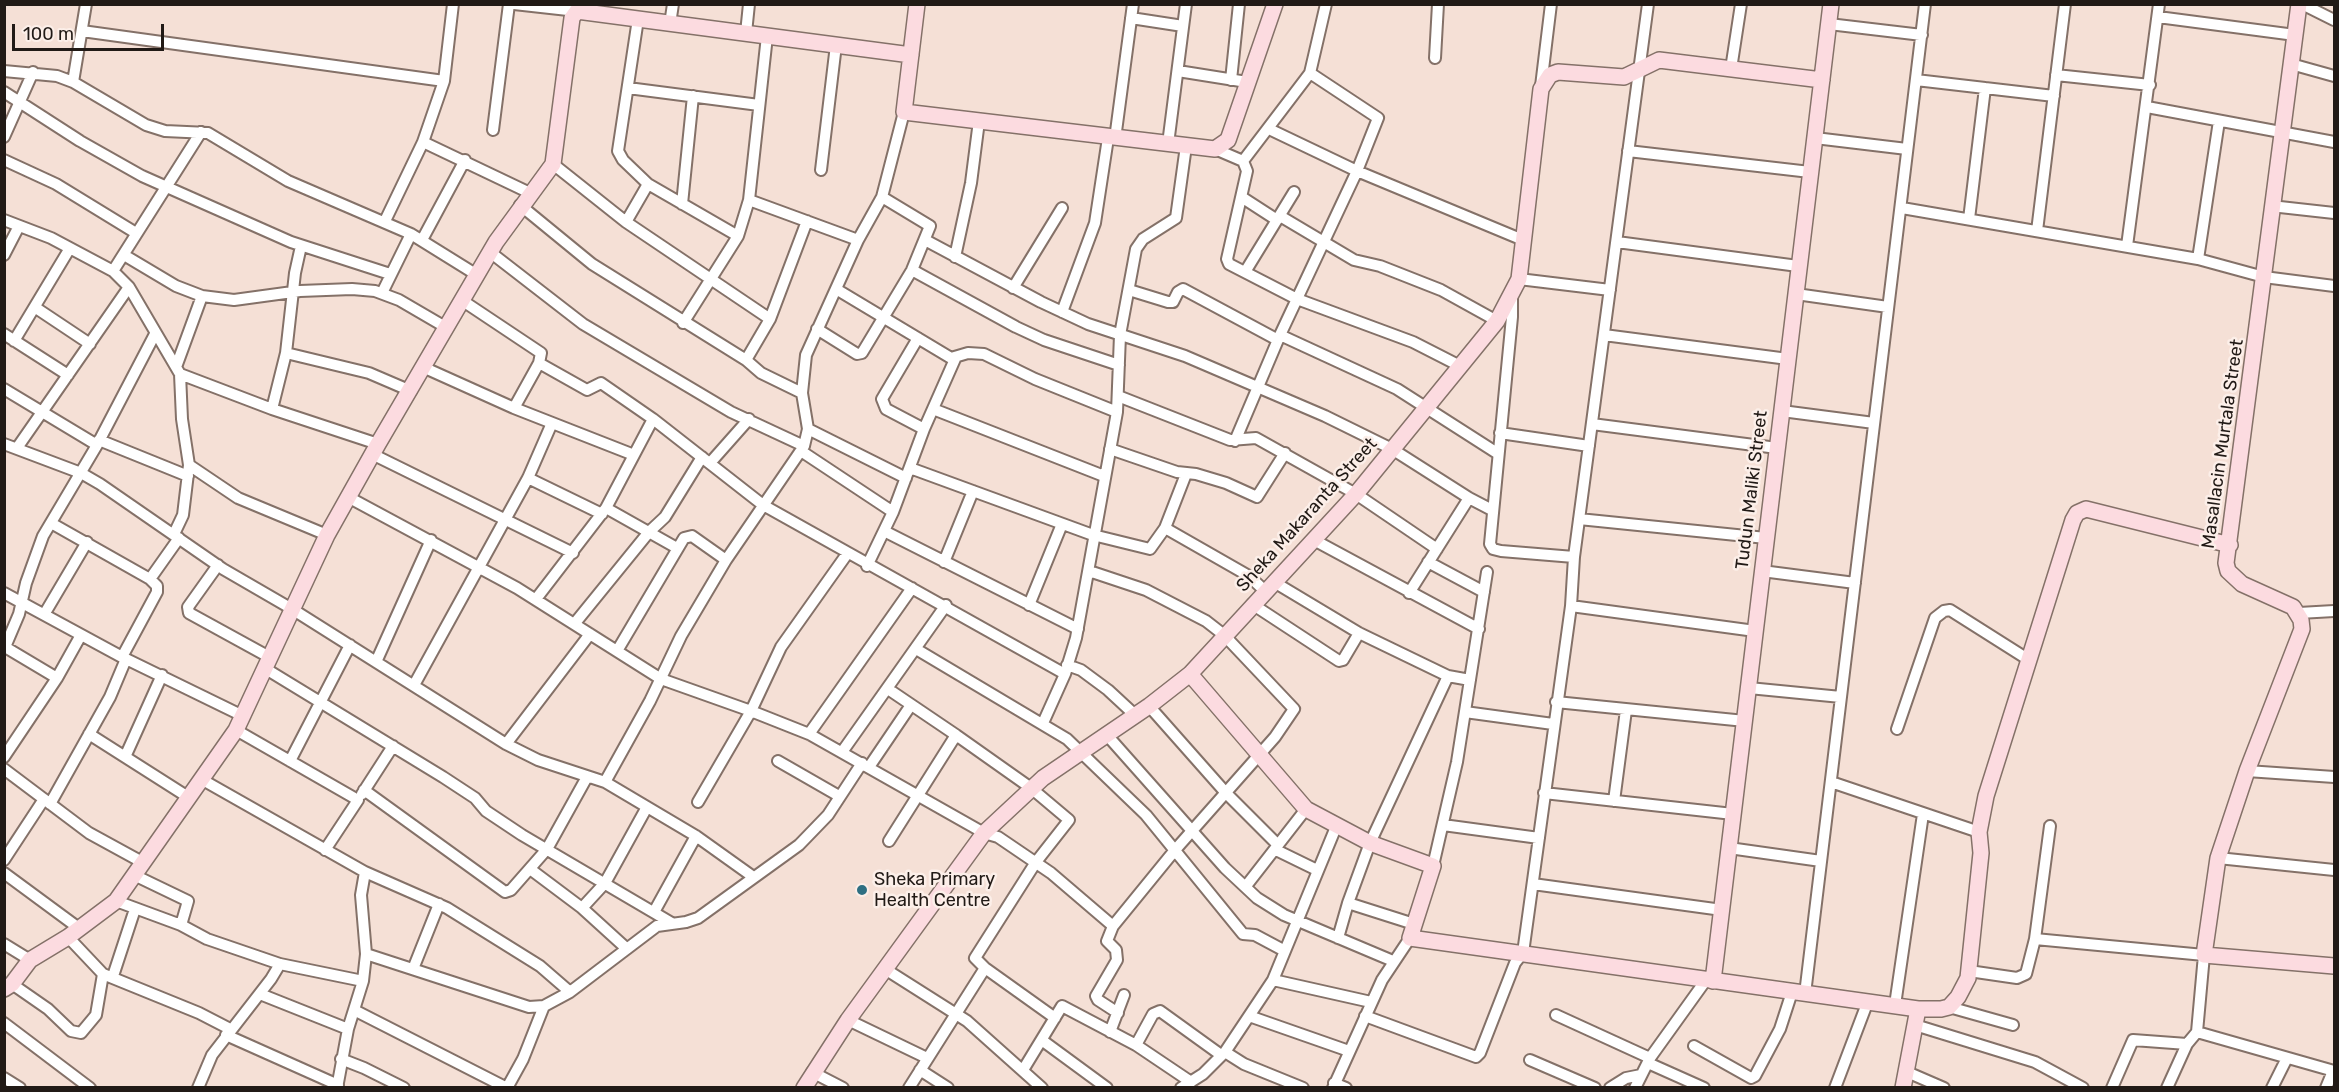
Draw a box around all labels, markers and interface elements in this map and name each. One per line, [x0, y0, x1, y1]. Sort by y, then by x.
scale bar [15, 12, 166, 50]
text: 100 m [23, 23, 74, 45]
street label: Masallacin Murtala Street [2198, 338, 2248, 550]
street label: Tudun Maliki Street [1732, 409, 1772, 571]
street label: Sheka Makaranta Street [1232, 434, 1382, 596]
place label: Sheka Primary Health Centre [874, 869, 995, 912]
marker: Sheka Primary Health Centre [855, 883, 869, 897]

